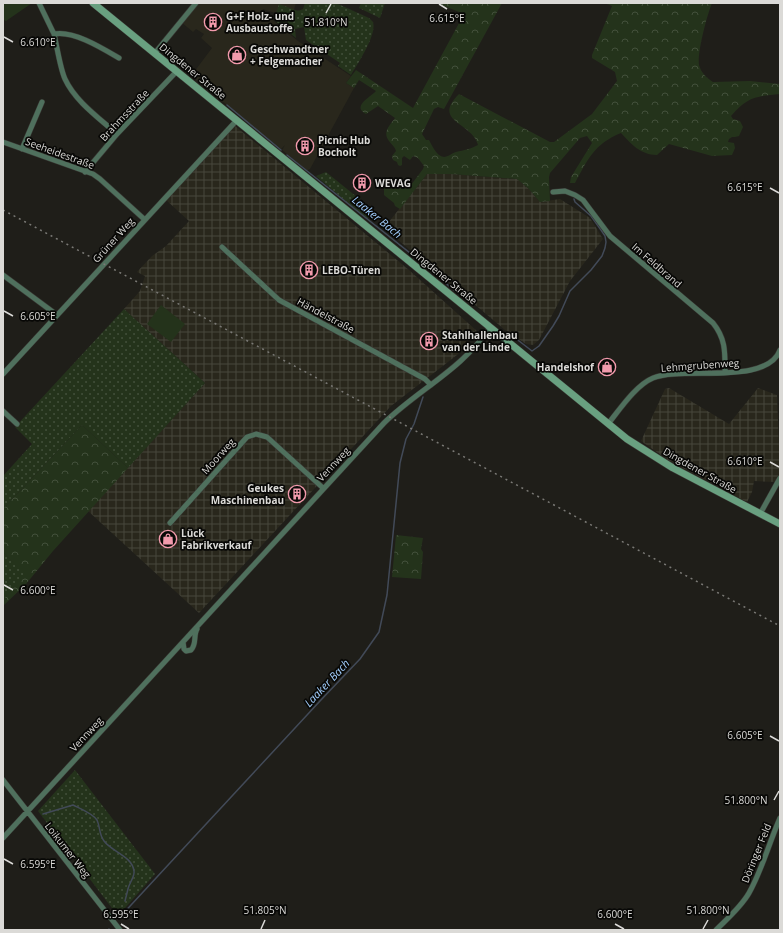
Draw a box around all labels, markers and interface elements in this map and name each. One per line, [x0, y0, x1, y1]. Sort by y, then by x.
place label: G+F Holz- und Ausbaustoffe [226, 9, 294, 35]
text: 6.615°E [429, 11, 465, 25]
building icon: G+F Holz- und Ausbaustoffe [203, 12, 223, 32]
text: 51.810°N [304, 15, 348, 29]
text: 6.610°E [20, 35, 56, 49]
street label: Dingdener Straße [157, 40, 230, 102]
place label: Geschwandtner + Felgemacher [250, 42, 329, 68]
shop icon: Geschwandtner + Felgemacher [227, 45, 247, 65]
street label: Brahmsstraße [96, 86, 152, 144]
place label: Picnic Hub Bocholt [318, 133, 370, 159]
street label: Seeheidestraße [24, 134, 97, 172]
building icon: Picnic Hub Bocholt [295, 136, 315, 156]
building icon: WEVAG [352, 173, 372, 193]
place label: WEVAG [375, 176, 411, 190]
text: 6.615°E [727, 180, 763, 194]
water label: Laaker Bach [349, 192, 405, 241]
street label: Grüner Weg [89, 214, 137, 266]
street label: Im Feldbrand [629, 239, 685, 291]
street label: Dingdener Straße [408, 245, 481, 307]
building icon: LEBO-Türen [299, 260, 319, 280]
place label: LEBO-Türen [322, 263, 381, 277]
street label: Händelstraße [295, 294, 357, 336]
text: 6.605°E [20, 309, 56, 323]
place label: Stahlhallenbau van der Linde [442, 328, 518, 354]
building icon: Stahlhallenbau van der Linde [419, 331, 439, 351]
street label: Lehmgrubenweg [660, 355, 740, 375]
shop icon: Handelshof [597, 357, 617, 377]
place label: Handelshof [537, 360, 595, 374]
street label: Moorweg [198, 435, 238, 477]
street label: Vennweg [313, 443, 353, 484]
street label: Dingdener Straße [661, 444, 740, 496]
text: 6.610°E [727, 454, 763, 468]
place label: Geukes Maschinenbau [211, 481, 284, 507]
building icon: Geukes Maschinenbau [287, 484, 307, 504]
place label: Lück Fabrikverkauf [181, 526, 253, 552]
shop icon: Lück Fabrikverkauf [158, 529, 178, 549]
text: 6.600°E [20, 583, 56, 597]
water label: Laaker Bach [301, 656, 353, 710]
street label: Vennweg [66, 713, 106, 754]
text: 6.605°E [727, 728, 763, 742]
text: 51.800°N [724, 793, 768, 807]
street label: Loikumer Weg [42, 819, 94, 881]
street label: Döringer Feld [738, 821, 774, 885]
text: 6.595°E [20, 857, 56, 871]
text: 51.805°N [243, 903, 287, 917]
text: 51.800°N [686, 903, 730, 917]
text: 6.595°E [103, 907, 139, 921]
text: 6.600°E [597, 907, 633, 921]

